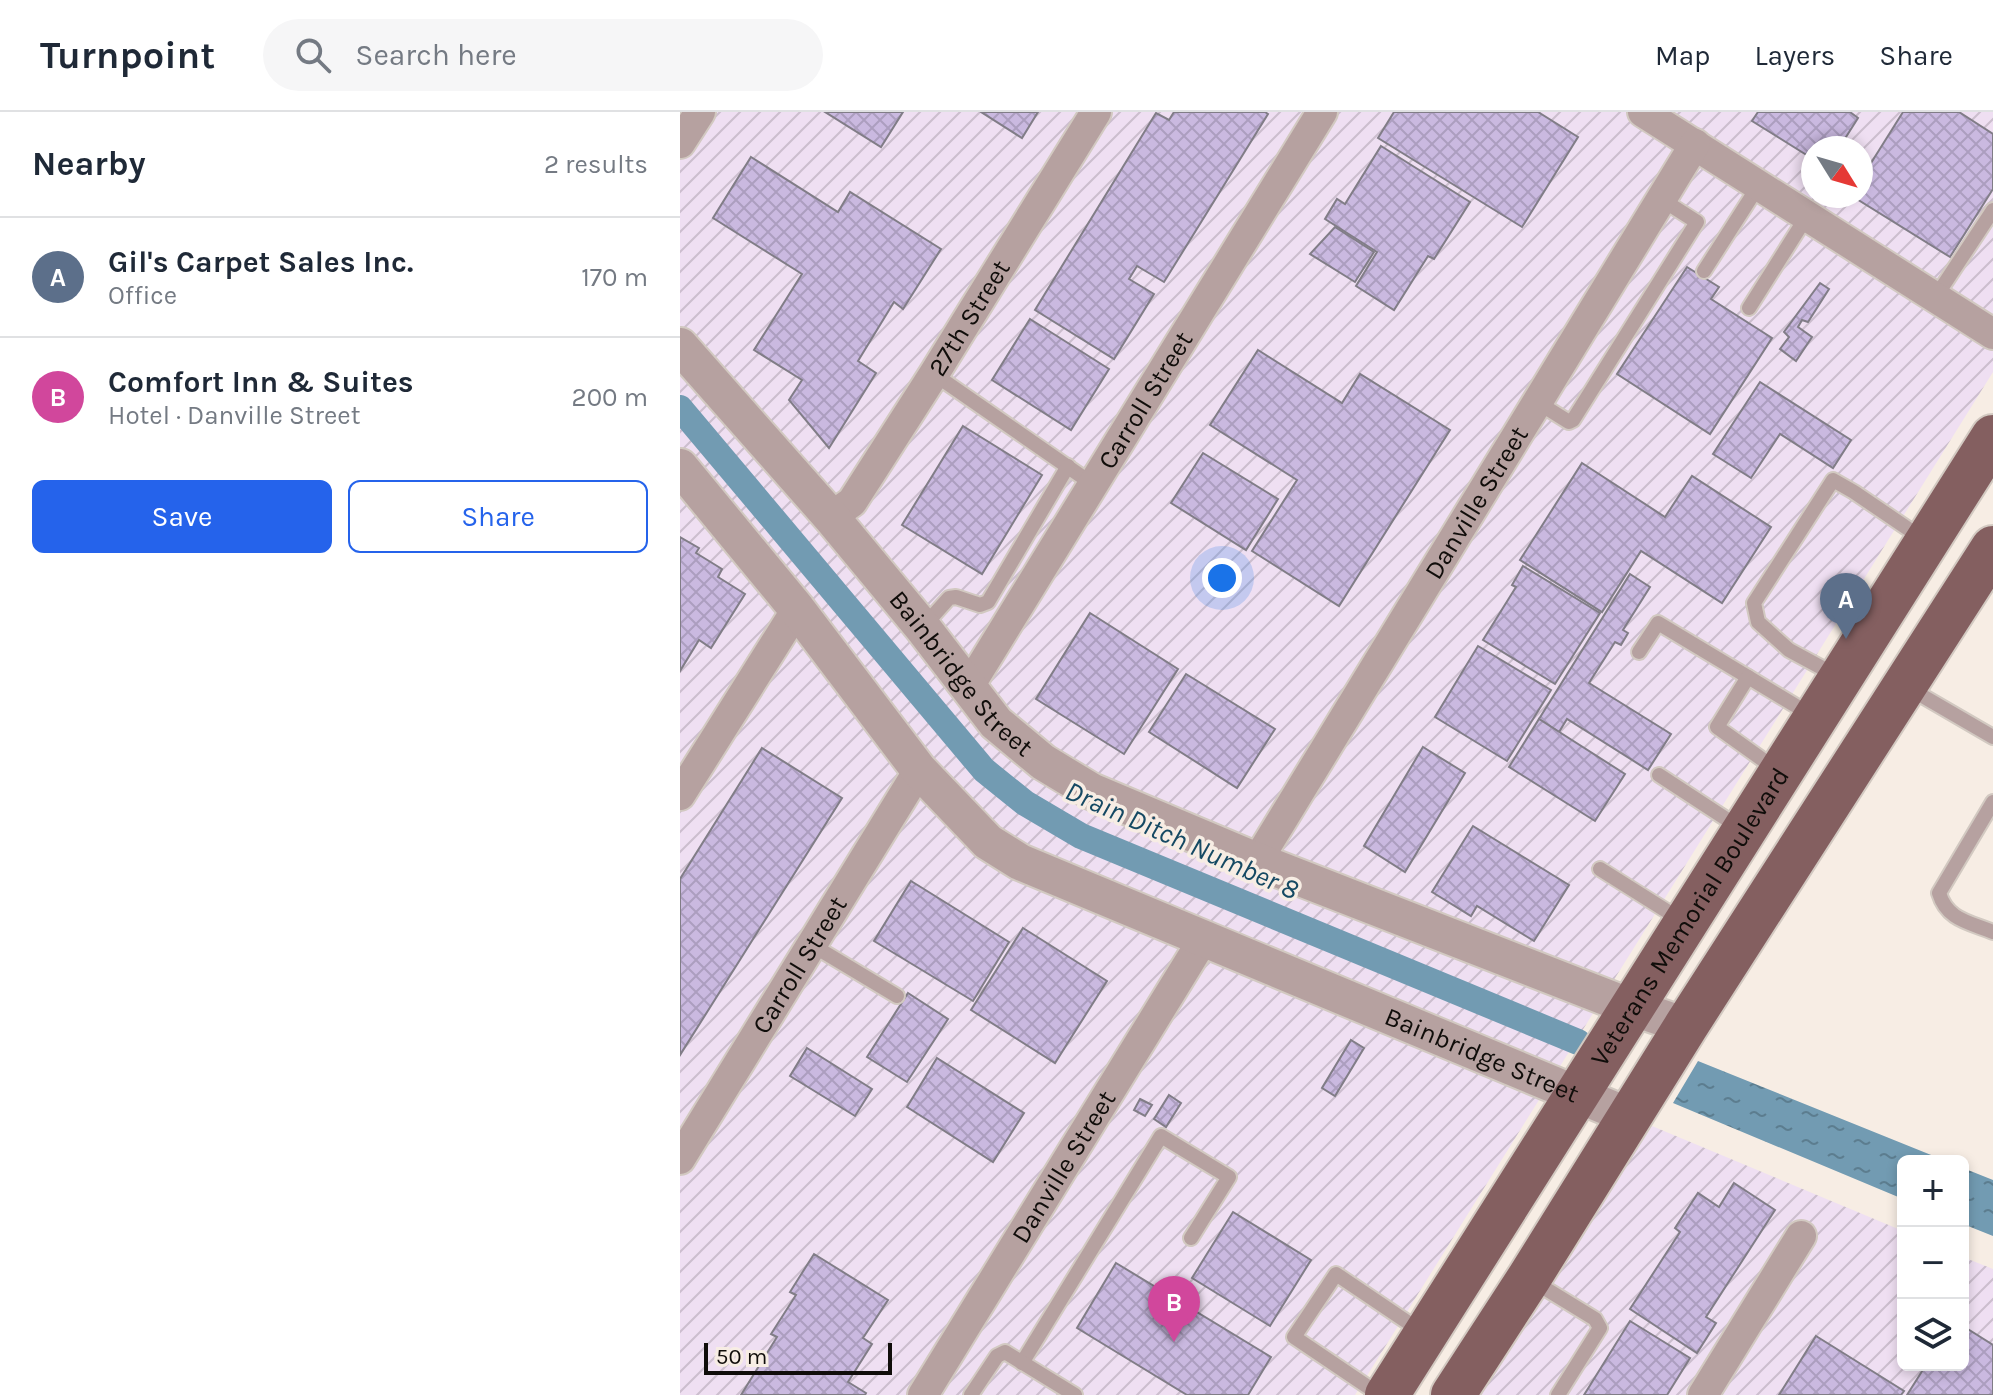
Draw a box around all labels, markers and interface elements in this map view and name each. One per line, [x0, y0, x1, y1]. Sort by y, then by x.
search box [263, 19, 823, 91]
text: Turnpoint [40, 33, 215, 78]
icon: search [291, 33, 335, 77]
text: Search here [355, 37, 517, 73]
text: Map [1655, 39, 1710, 72]
text: Layers [1754, 39, 1835, 72]
text: Share [1879, 39, 1953, 72]
north arrow [1801, 136, 1873, 208]
text: Nearby [32, 144, 146, 184]
text: 2 results [544, 149, 648, 180]
text: Gil's Carpet Sales Inc. [108, 244, 413, 280]
street label: 27th Street [921, 254, 1016, 381]
text: A [50, 262, 66, 293]
text: 170 m [581, 262, 648, 293]
text: Office [108, 280, 177, 311]
street label: Carroll Street [1091, 326, 1199, 474]
text: Comfort Inn & Suites [108, 364, 414, 400]
text: B [50, 382, 66, 413]
text: 200 m [572, 382, 648, 413]
text: Hotel · Danville Street [108, 400, 360, 431]
street label: Danville Street [1417, 420, 1535, 585]
button: Save [32, 480, 332, 553]
button: Share [348, 480, 648, 553]
your location [1202, 558, 1242, 598]
pin: A [1820, 573, 1872, 639]
street label: Bainbridge Street [883, 584, 1040, 763]
street label: Veterans Memorial Boulevard [1584, 762, 1796, 1072]
water label: Drain Ditch Number 8 [1060, 774, 1304, 906]
street label: Carroll Street [745, 890, 853, 1039]
street label: Bainbridge Street [1380, 1000, 1584, 1109]
street label: Danville Street [1005, 1084, 1122, 1249]
map controls [1897, 1155, 1969, 1371]
button: + [1897, 1155, 1969, 1227]
button: − [1897, 1227, 1969, 1299]
pin: B [1148, 1276, 1200, 1342]
button: layers [1897, 1299, 1969, 1371]
scale bar [704, 1339, 892, 1375]
text: 50 m [716, 1344, 767, 1370]

